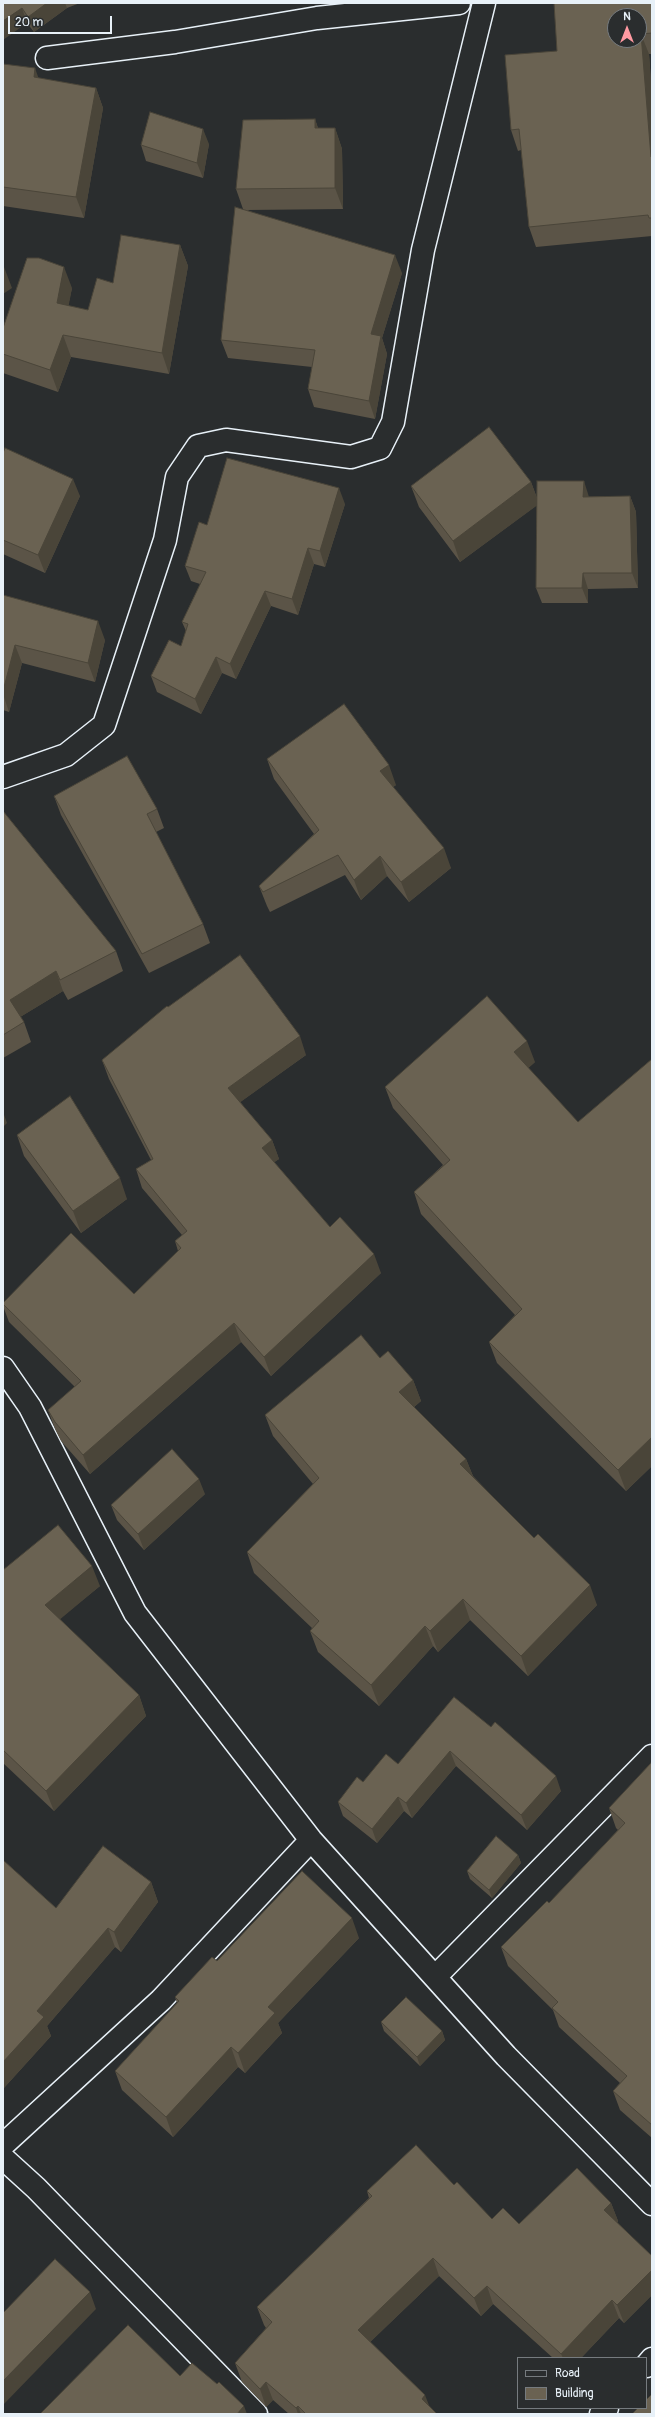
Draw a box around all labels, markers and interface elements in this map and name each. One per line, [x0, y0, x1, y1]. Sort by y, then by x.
scale bar [10, 8, 114, 34]
north arrow [607, 8, 647, 48]
text: N [623, 10, 631, 23]
text: 20 m [15, 15, 43, 30]
legend [517, 2357, 647, 2409]
text: Road [555, 2366, 580, 2381]
text: Building [555, 2386, 594, 2401]

